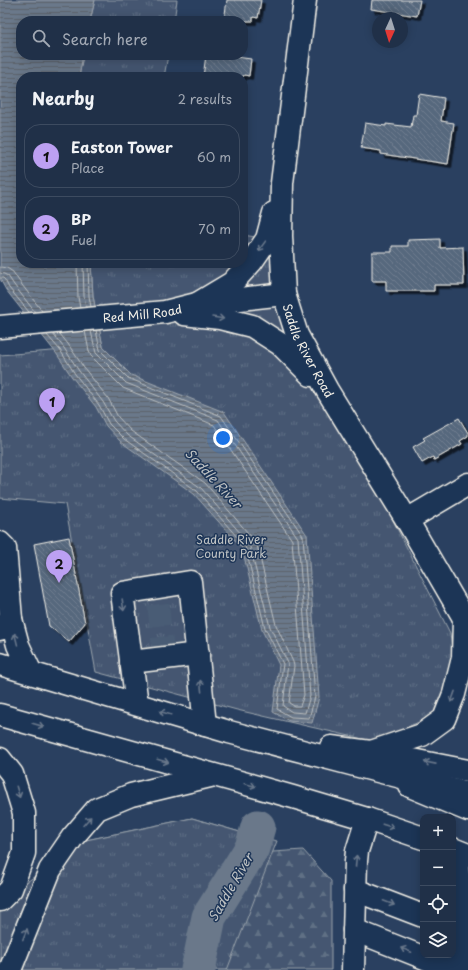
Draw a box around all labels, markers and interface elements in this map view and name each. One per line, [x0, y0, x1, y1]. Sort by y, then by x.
north arrow [372, 12, 408, 48]
search box [16, 16, 248, 60]
icon: search [30, 27, 52, 49]
text: Search here [62, 27, 148, 50]
text: Nearby [32, 85, 94, 111]
text: 2 results [178, 89, 232, 108]
text: Easton Tower [71, 135, 173, 158]
text: 1 [43, 147, 49, 166]
text: 60 m [197, 147, 231, 166]
text: Place [71, 158, 104, 177]
text: BP [71, 207, 91, 230]
text: 2 [41, 219, 51, 238]
text: 70 m [198, 219, 231, 238]
text: Fuel [71, 230, 97, 249]
one-way arrow [258, 241, 267, 252]
street label: Red Mill Road [102, 299, 184, 327]
street label: Saddle River Road [279, 301, 339, 401]
one-way arrow [211, 314, 224, 322]
pin: 1 [39, 388, 65, 421]
your location [213, 428, 233, 448]
water label: Saddle River [181, 444, 248, 514]
park label: Saddle River County Park [195, 530, 267, 562]
pin: 2 [46, 550, 72, 583]
one-way arrow [119, 598, 127, 611]
one-way arrow [12, 633, 20, 646]
one-way arrow [197, 680, 205, 693]
one-way arrow [448, 691, 456, 703]
one-way arrow [158, 709, 171, 716]
one-way arrow [31, 722, 44, 729]
one-way arrow [156, 758, 169, 765]
one-way arrow [424, 759, 437, 767]
one-way arrow [243, 782, 256, 790]
one-way arrow [15, 786, 22, 799]
map controls [420, 814, 456, 958]
button: + [420, 814, 456, 850]
one-way arrow [82, 816, 92, 826]
one-way arrow [381, 823, 394, 830]
water label: Saddle River [203, 848, 258, 924]
button: − [420, 850, 456, 886]
one-way arrow [353, 855, 360, 868]
button: locate [420, 886, 456, 922]
one-way arrow [383, 900, 395, 908]
button: layers [420, 922, 456, 958]
one-way arrow [21, 928, 29, 940]
one-way arrow [400, 946, 412, 954]

